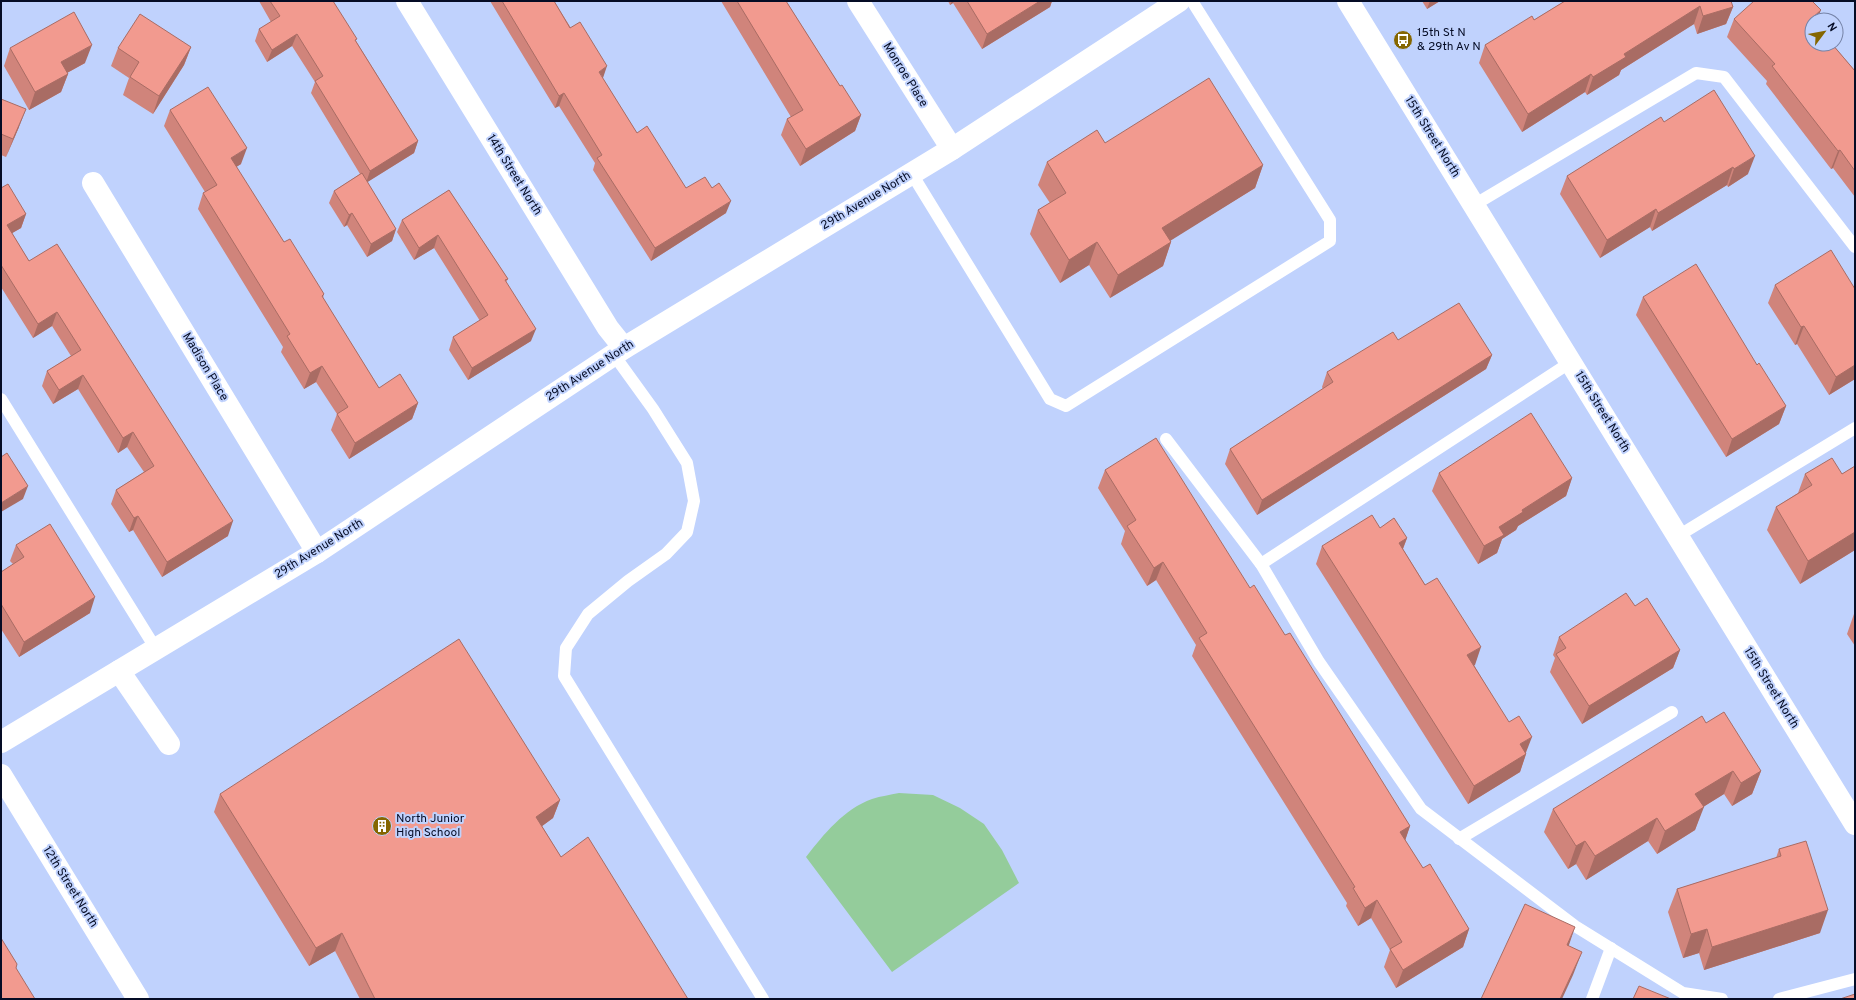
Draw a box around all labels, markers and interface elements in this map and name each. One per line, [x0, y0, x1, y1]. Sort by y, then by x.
north arrow [1804, 12, 1844, 52]
text: N [1824, 20, 1840, 34]
place label: 15th St N & 29th Av N [1417, 25, 1481, 55]
bus stop icon: 15th St N & 29th Av N [1392, 29, 1414, 51]
street label: Monroe Place [879, 40, 931, 110]
street label: 15th Street North [1401, 93, 1463, 181]
street label: 14th Street North [483, 132, 545, 218]
street label: 29th Avenue North [818, 168, 914, 234]
street label: Madison Place [178, 330, 232, 404]
street label: 29th Avenue North [543, 337, 637, 405]
street label: 15th Street North [1571, 368, 1633, 456]
street label: 29th Avenue North [272, 515, 366, 583]
street label: 15th Street North [1740, 644, 1802, 732]
place label: North Junior High School [396, 811, 465, 841]
building icon: North Junior High School [371, 815, 393, 837]
street label: 12th Street North [39, 843, 101, 931]

